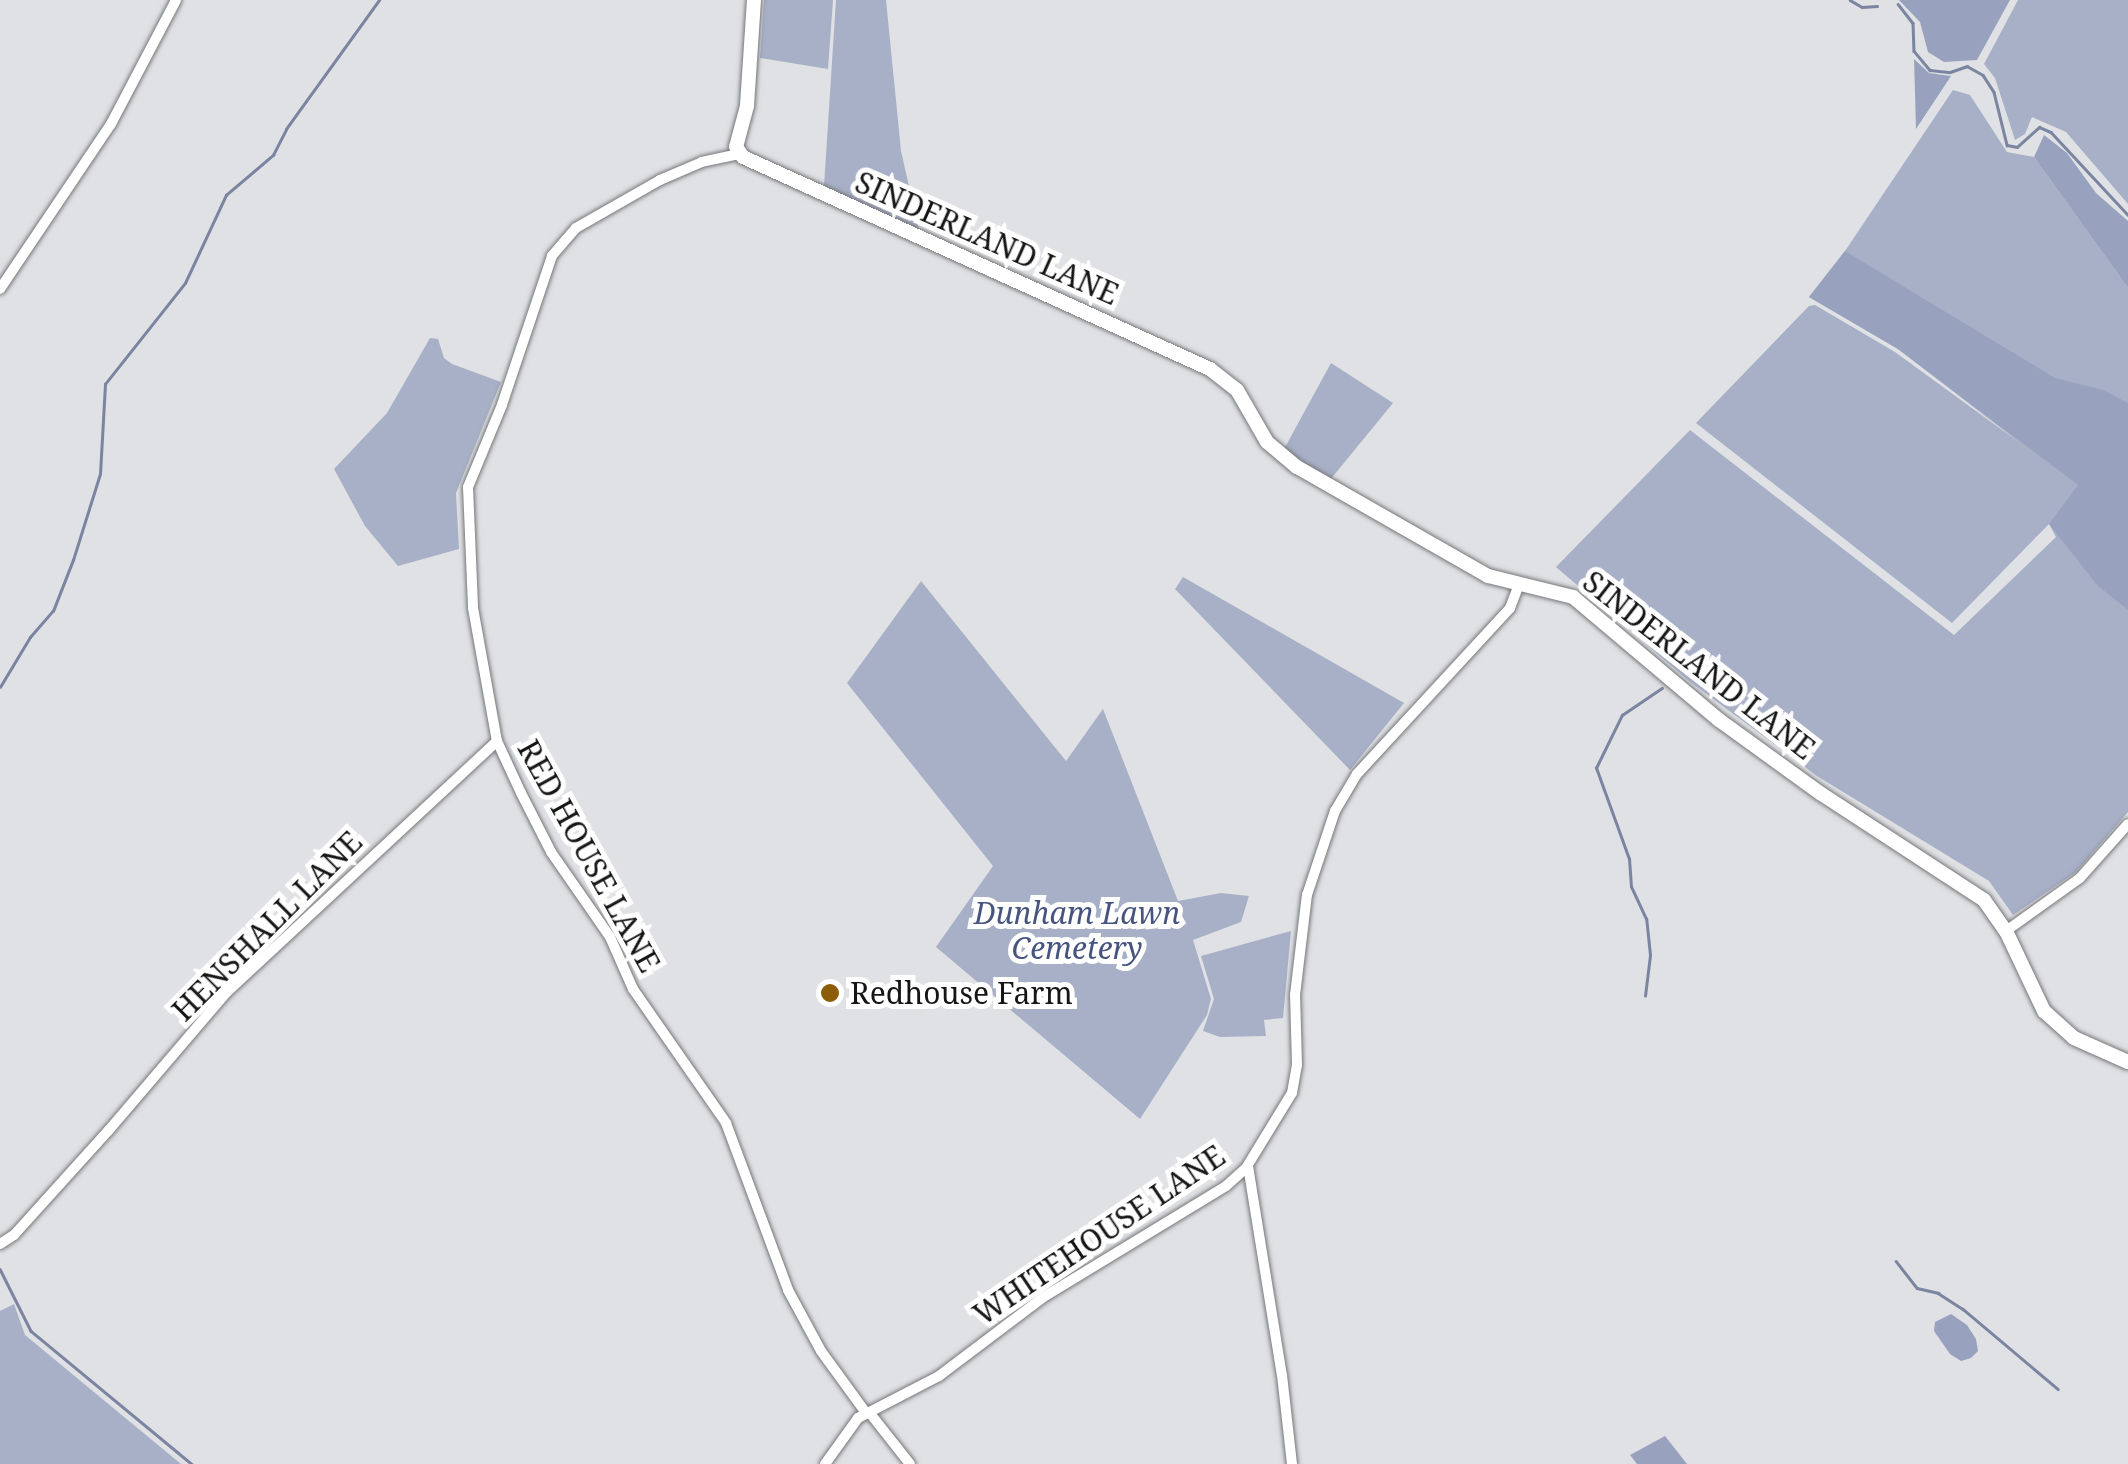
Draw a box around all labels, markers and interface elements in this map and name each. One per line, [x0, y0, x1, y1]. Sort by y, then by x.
street label: SINDERLAND LANE [850, 164, 1124, 312]
street label: SINDERLAND LANE [1576, 563, 1822, 767]
street label: RED HOUSE LANE [510, 734, 668, 978]
street label: HENSHALL LANE [165, 824, 369, 1028]
park label: Dunham Lawn Cemetery [974, 895, 1180, 966]
place label: Redhouse Farm [850, 975, 1073, 1011]
marker: Redhouse Farm [819, 982, 841, 1004]
street label: WHITEHOUSE LANE [967, 1138, 1231, 1332]

